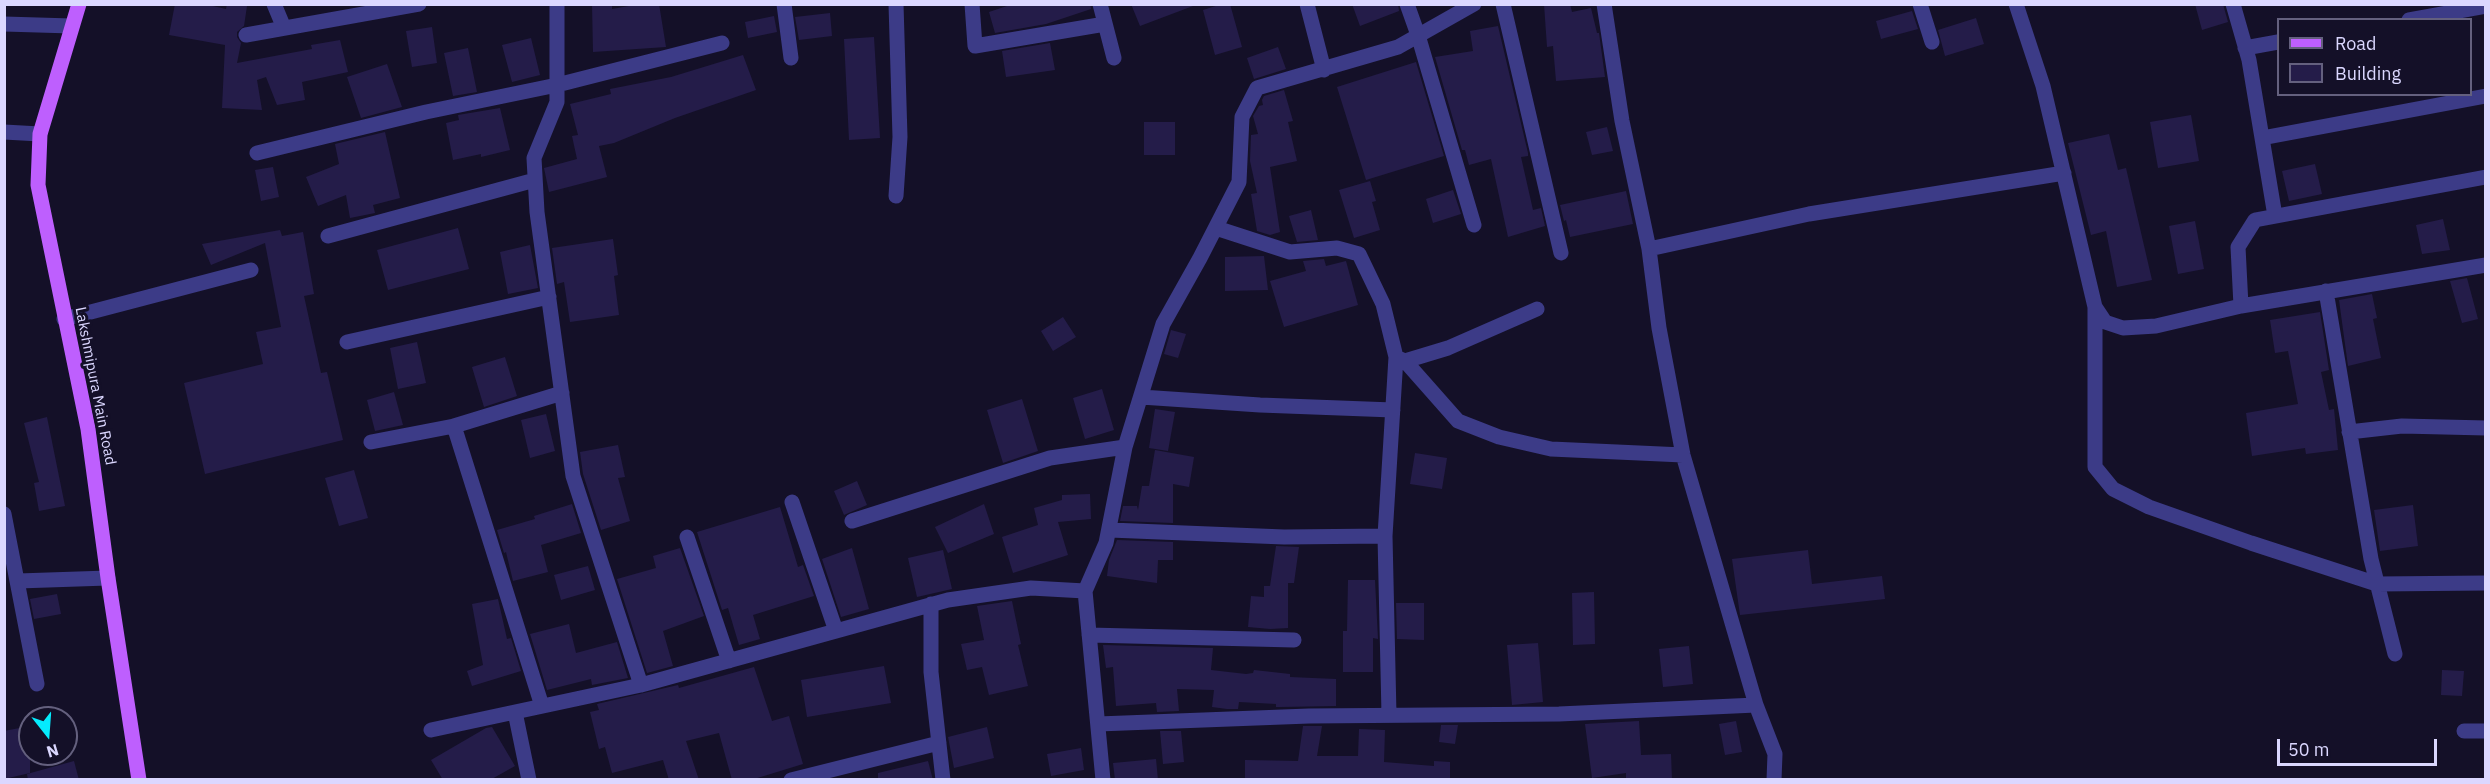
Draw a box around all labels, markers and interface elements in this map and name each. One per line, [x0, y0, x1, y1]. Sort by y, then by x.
legend [2277, 18, 2472, 96]
text: Road [2335, 32, 2376, 55]
text: Building [2335, 62, 2401, 85]
street label: Lakshmipura Main Road [71, 305, 119, 467]
north arrow [18, 706, 78, 766]
scale bar [2280, 727, 2440, 765]
text: 50 m [2288, 738, 2330, 761]
text: N [44, 740, 61, 763]

